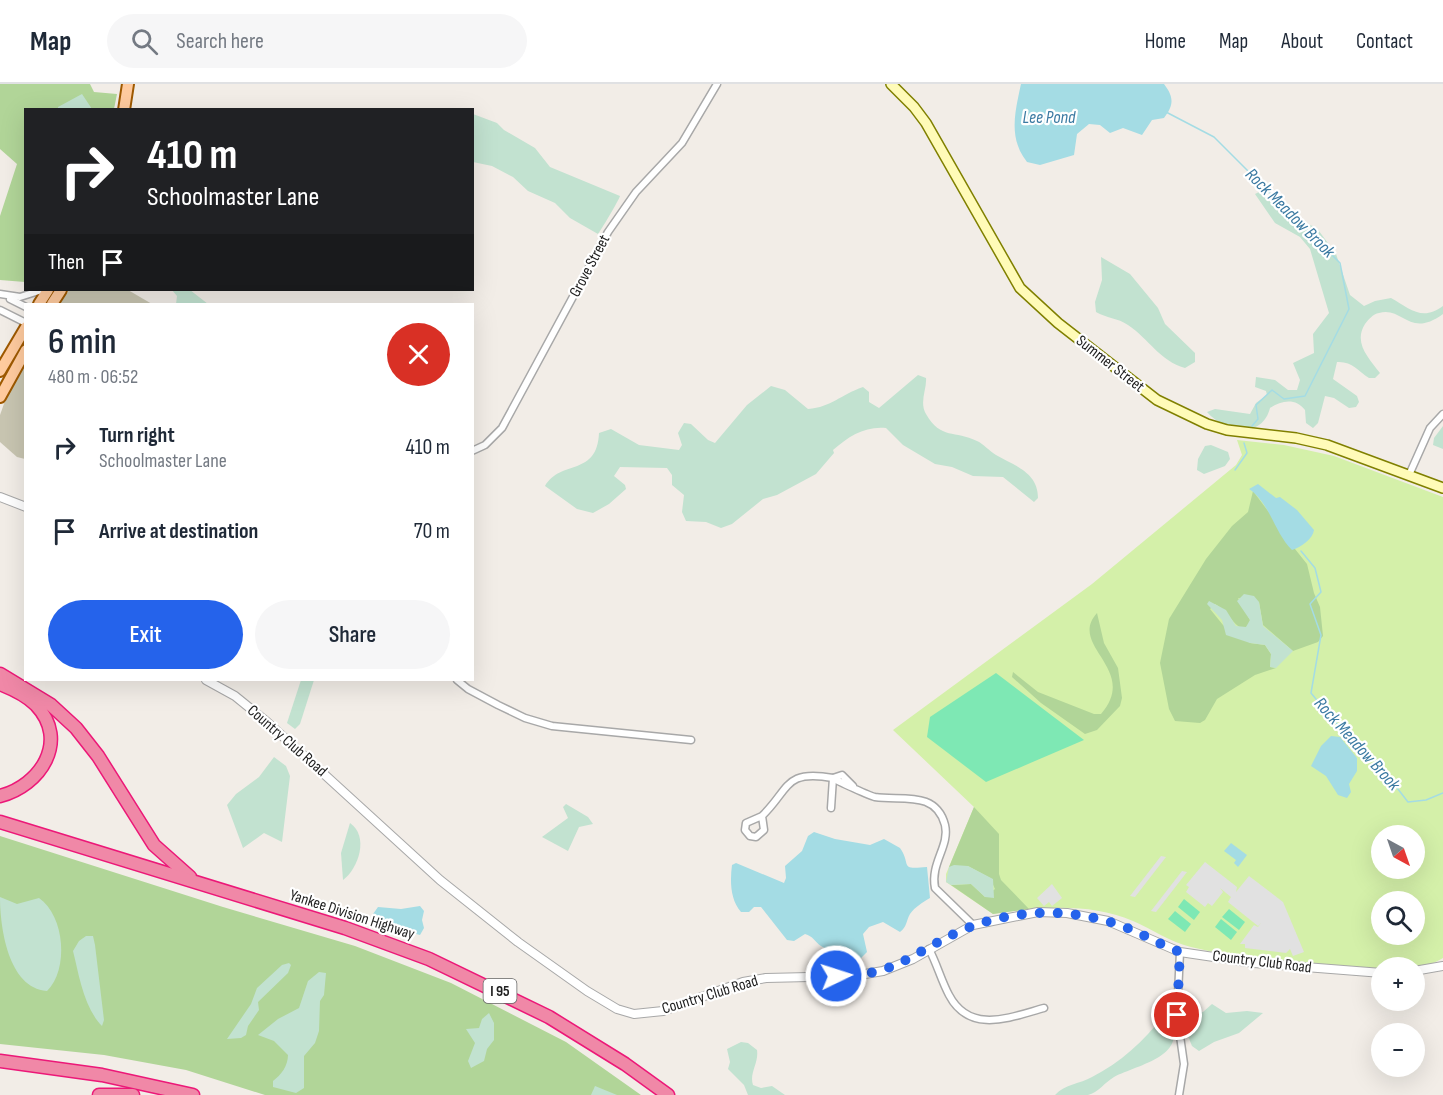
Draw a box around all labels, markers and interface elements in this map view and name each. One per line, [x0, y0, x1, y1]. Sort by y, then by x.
search box [107, 14, 527, 68]
text: Map [30, 25, 71, 58]
icon: search [128, 25, 161, 58]
text: Search here [176, 28, 264, 55]
text: Home [1145, 29, 1186, 54]
text: Map [1219, 29, 1248, 54]
text: About [1281, 29, 1323, 54]
text: Contact [1356, 29, 1413, 54]
water label: Lee Pond [1023, 107, 1076, 128]
text: 410 m [147, 130, 237, 181]
icon: right [48, 132, 126, 210]
water label: Rock Meadow Brook [1241, 164, 1340, 263]
text: Schoolmaster Lane [147, 181, 319, 213]
street label: Grove Street [566, 232, 614, 300]
icon: arrive [96, 246, 129, 279]
text: Then [48, 249, 84, 276]
text: 6 min [48, 321, 116, 364]
button: close [387, 323, 450, 386]
street label: Summer Street [1072, 331, 1148, 397]
text: 480 m · 06:52 [48, 365, 138, 389]
text: Turn right [99, 422, 175, 449]
icon: right [48, 431, 81, 464]
text: 410 m [406, 434, 450, 461]
text: Schoolmaster Lane [99, 449, 227, 473]
icon: arrive [48, 515, 81, 548]
text: Arrive at destination [99, 518, 258, 545]
text: 70 m [414, 518, 450, 545]
button: Exit [48, 600, 243, 669]
button: Share [255, 600, 450, 669]
water label: Rock Meadow Brook [1310, 693, 1405, 796]
street label: Country Club Road [243, 701, 331, 781]
north arrow [1371, 825, 1425, 879]
map controls [1371, 825, 1425, 1077]
street label: Yankee Division Highway [287, 886, 417, 944]
button: search [1371, 891, 1425, 945]
position arrow [804, 944, 868, 1008]
street label: Country Club Road [1211, 947, 1313, 977]
button: + [1371, 957, 1425, 1011]
street label: Country Club Road [660, 971, 760, 1019]
road number: I 95 [484, 979, 516, 1003]
pin [1151, 989, 1202, 1040]
icon: arrive [1160, 998, 1193, 1031]
button: − [1371, 1023, 1425, 1077]

